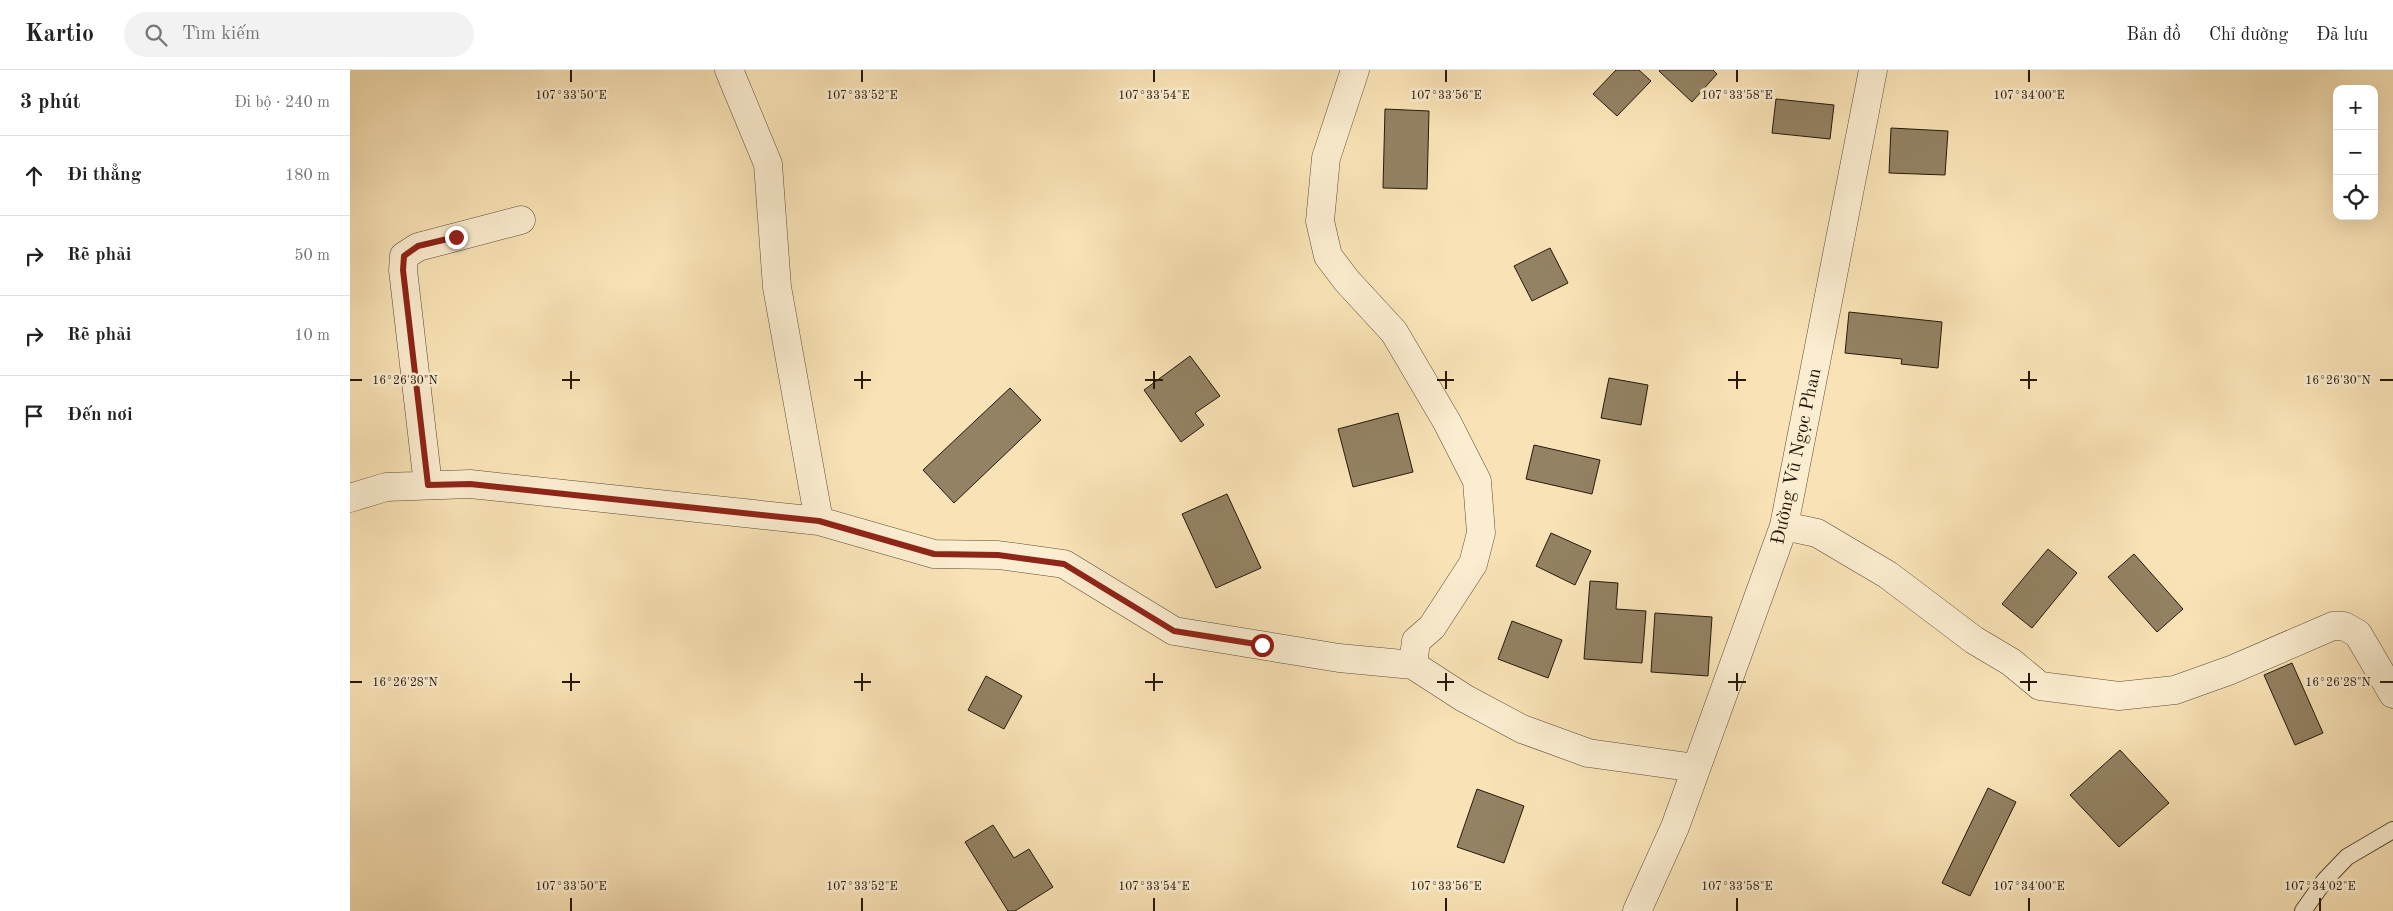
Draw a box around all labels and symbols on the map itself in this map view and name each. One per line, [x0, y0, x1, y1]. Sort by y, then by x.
text: 107°33'50"E [535, 89, 607, 102]
text: 107°33'52"E [826, 89, 898, 102]
text: 107°33'54"E [1118, 89, 1190, 102]
text: 107°33'56"E [1410, 89, 1482, 102]
text: 107°33'58"E [1701, 89, 1773, 102]
text: 107°34'00"E [1993, 90, 2065, 102]
route end [445, 226, 468, 249]
street label: Đường Vũ Ngọc Phan [1769, 366, 1825, 547]
text: 16°26'30"N [372, 375, 438, 387]
text: 16°26'30"N [2305, 375, 2371, 387]
route start [1251, 634, 1274, 657]
text: 16°26'28"N [372, 677, 438, 689]
text: 16°26'28"N [2305, 677, 2371, 689]
text: 107°33'50"E [535, 880, 607, 893]
text: 107°33'52"E [826, 880, 898, 893]
text: 107°33'54"E [1118, 880, 1190, 893]
text: 107°33'56"E [1410, 880, 1482, 893]
text: 107°33'58"E [1701, 880, 1773, 893]
text: 107°34'00"E [1993, 881, 2065, 893]
text: 107°34'02"E [2284, 881, 2356, 893]

